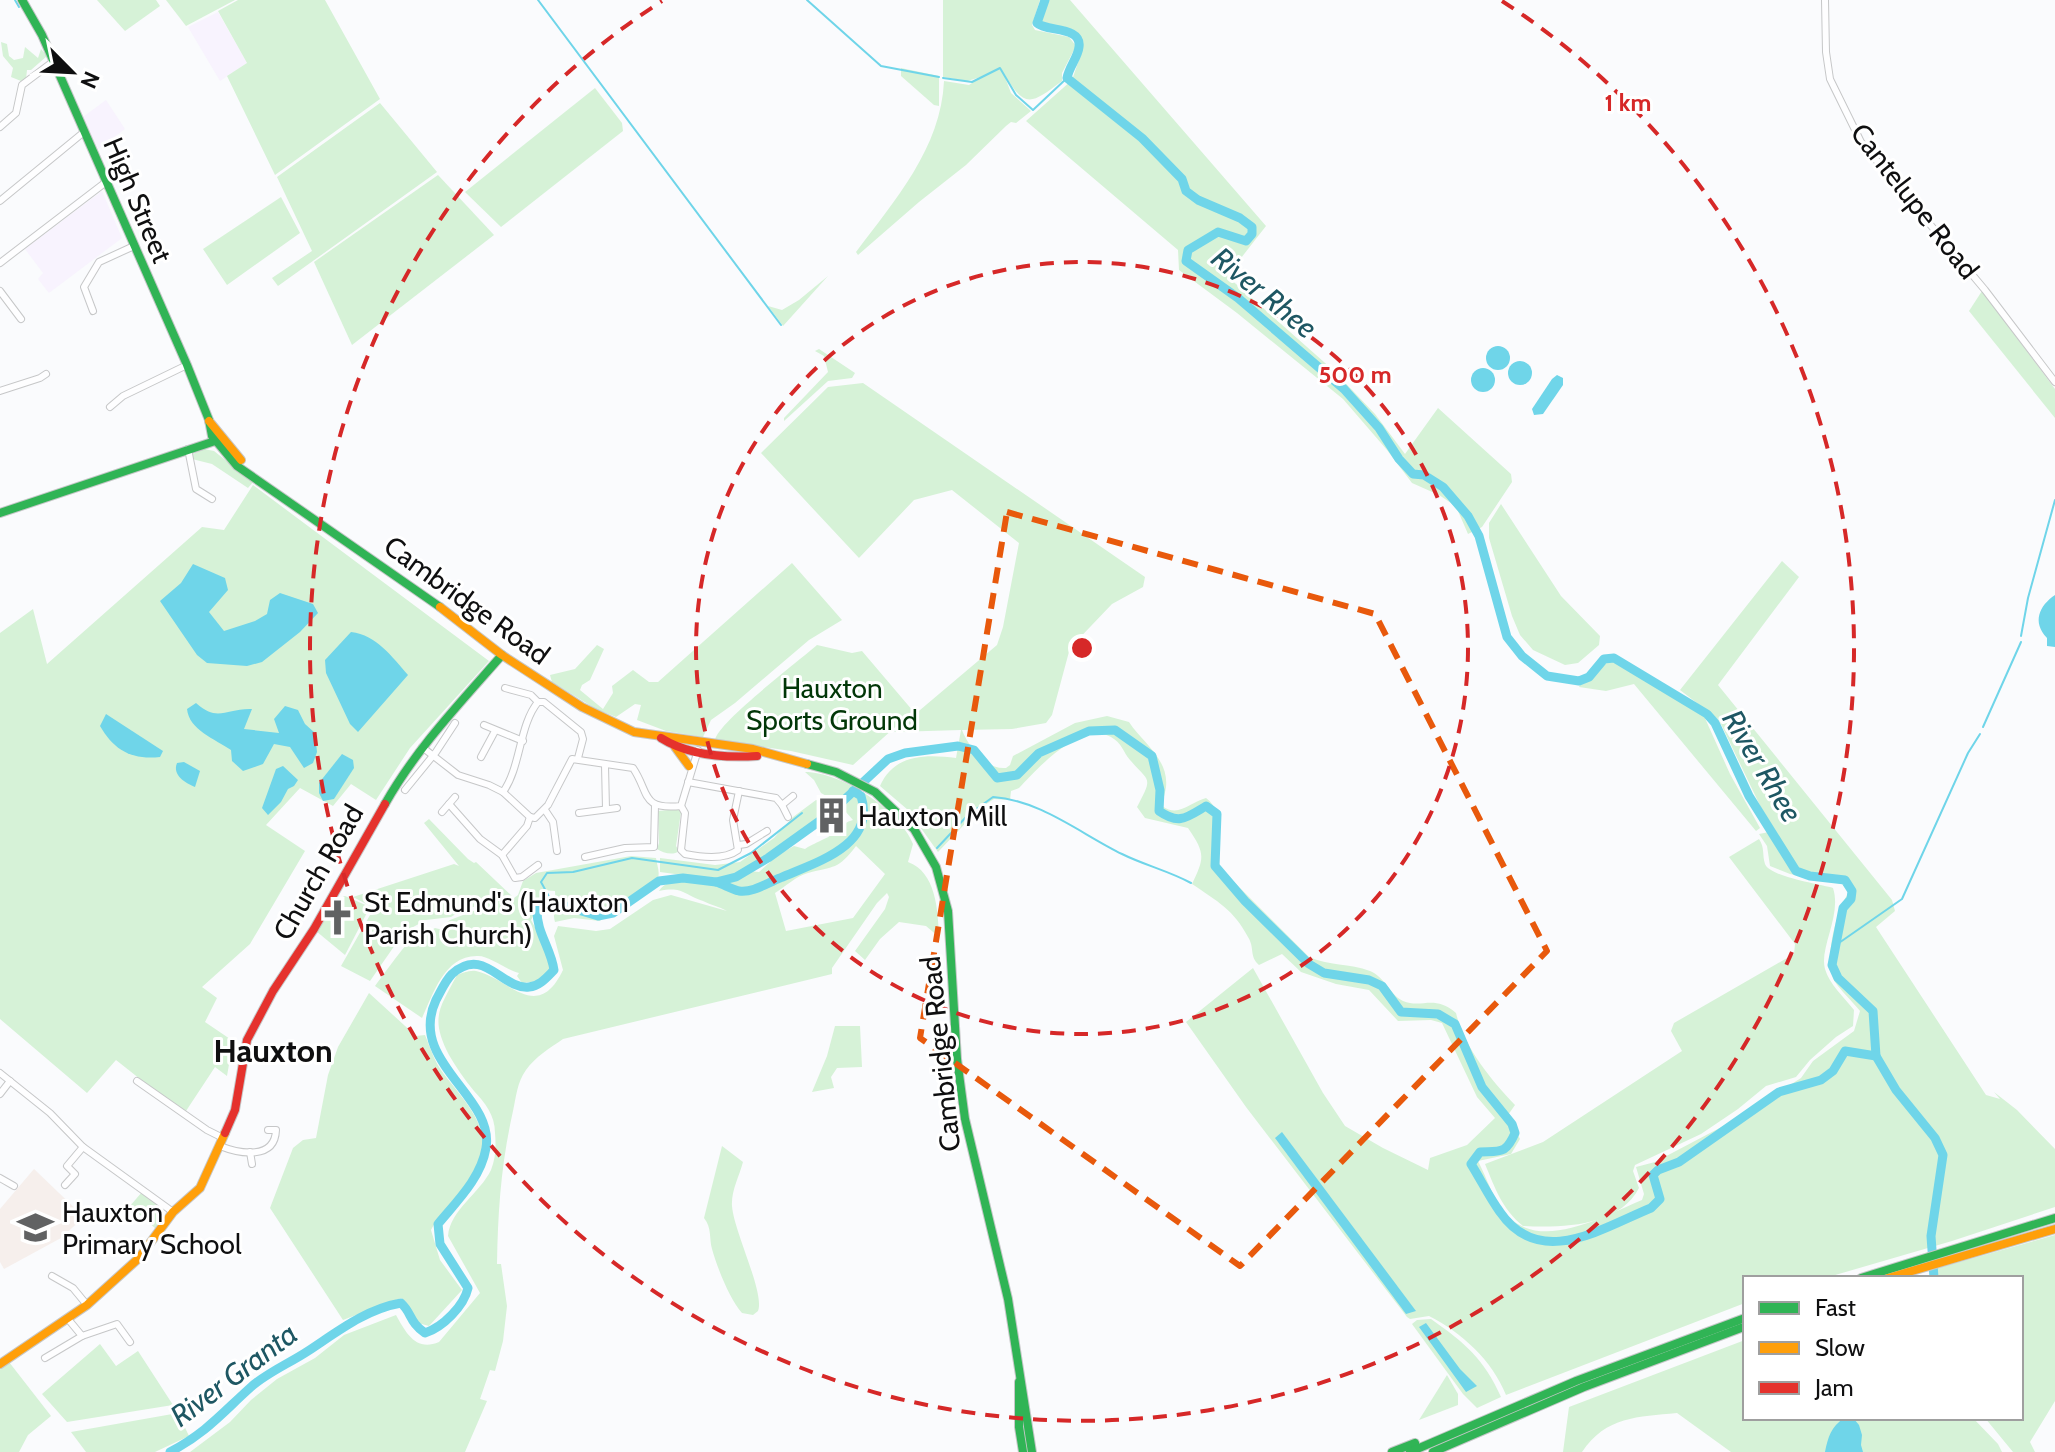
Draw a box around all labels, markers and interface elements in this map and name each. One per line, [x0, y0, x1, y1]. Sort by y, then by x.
north arrow [32, 32, 112, 112]
text: N [74, 67, 105, 93]
text: 1 km [1605, 88, 1651, 117]
street label: Cantelupe Road [1844, 116, 1986, 286]
street label: High Street [96, 132, 180, 268]
water label: River Rhee [1204, 239, 1325, 346]
text: 500 m [1318, 360, 1392, 389]
street label: Cambridge Road [378, 529, 556, 671]
centre of rings [1068, 634, 1096, 662]
park label: Hauxton Sports Ground [746, 671, 918, 737]
water label: River Rhee [1714, 703, 1811, 829]
building icon: Hauxton Mill [813, 797, 851, 835]
street label: Church Road [266, 798, 370, 946]
place label: Hauxton Mill [858, 799, 1008, 833]
place label: St Edmund's (Hauxton Parish Church) [364, 885, 629, 951]
church icon: St Edmund's (Hauxton Parish Church) [319, 899, 357, 937]
street label: Cambridge Road [913, 955, 967, 1153]
district label: Hauxton [213, 1031, 333, 1070]
place label: Hauxton Primary School [62, 1195, 242, 1261]
school or university icon: Hauxton Primary School [17, 1209, 55, 1247]
legend [1743, 1276, 2023, 1420]
text: Fast [1815, 1293, 1856, 1322]
water label: River Granta [163, 1315, 305, 1434]
text: Slow [1815, 1333, 1865, 1362]
text: Jam [1814, 1373, 1853, 1402]

